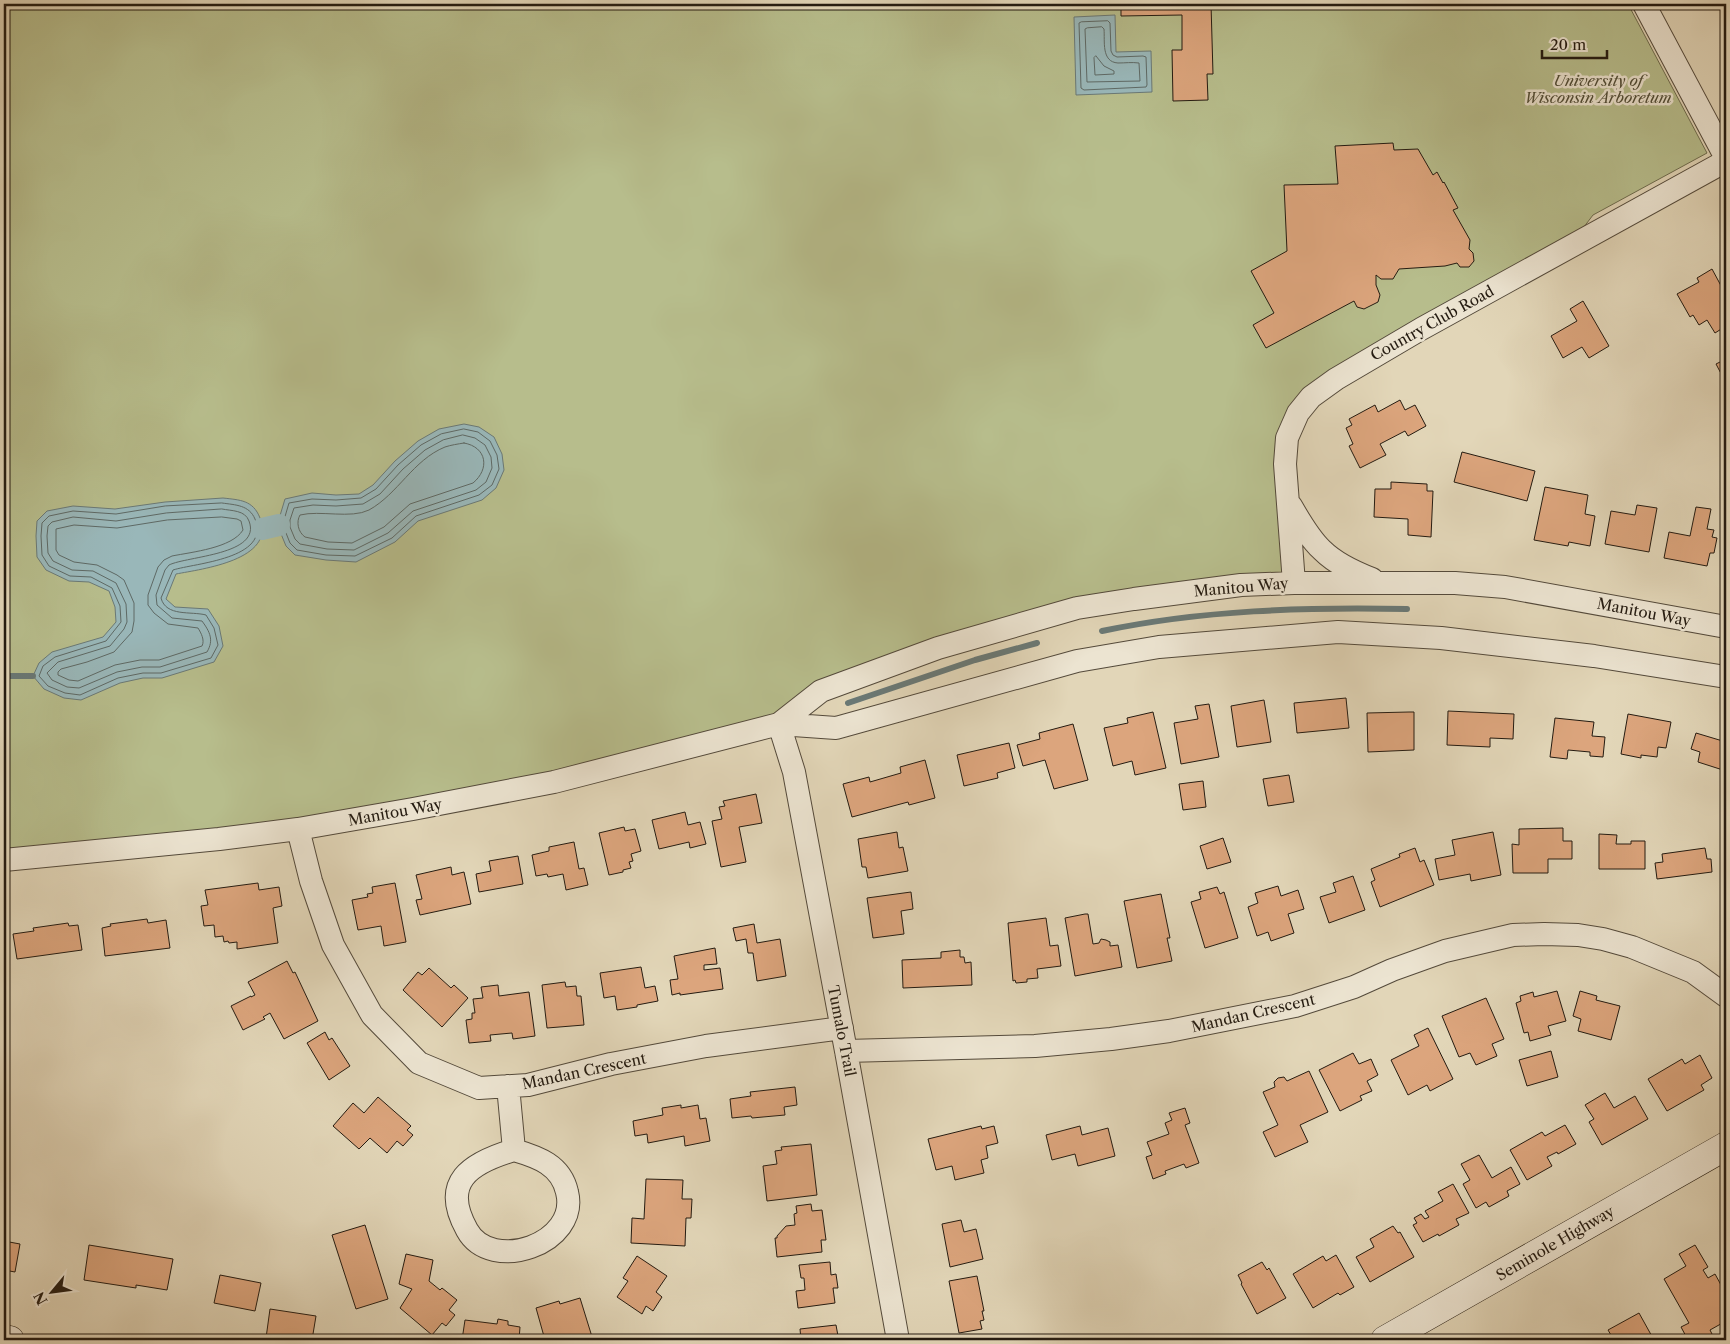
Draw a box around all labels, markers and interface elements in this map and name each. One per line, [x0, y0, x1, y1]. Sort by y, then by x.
scale bar [1542, 28, 1608, 60]
text: 20 m [1550, 35, 1586, 54]
park label: University of Wisconsin Arboretum [1524, 71, 1672, 107]
street label: Country Club Road [1367, 281, 1497, 365]
street label: Manitou Way [1193, 573, 1290, 601]
street label: Manitou Way [1596, 594, 1693, 631]
street label: Manitou Way [347, 794, 444, 830]
street label: Tumalo Trail [824, 984, 860, 1079]
street label: Mandan Crescent [1189, 989, 1317, 1036]
street label: Mandan Crescent [520, 1048, 648, 1093]
street label: Seminole Highway [1492, 1201, 1618, 1285]
north arrow [28, 1266, 78, 1316]
text: N [30, 1289, 51, 1308]

